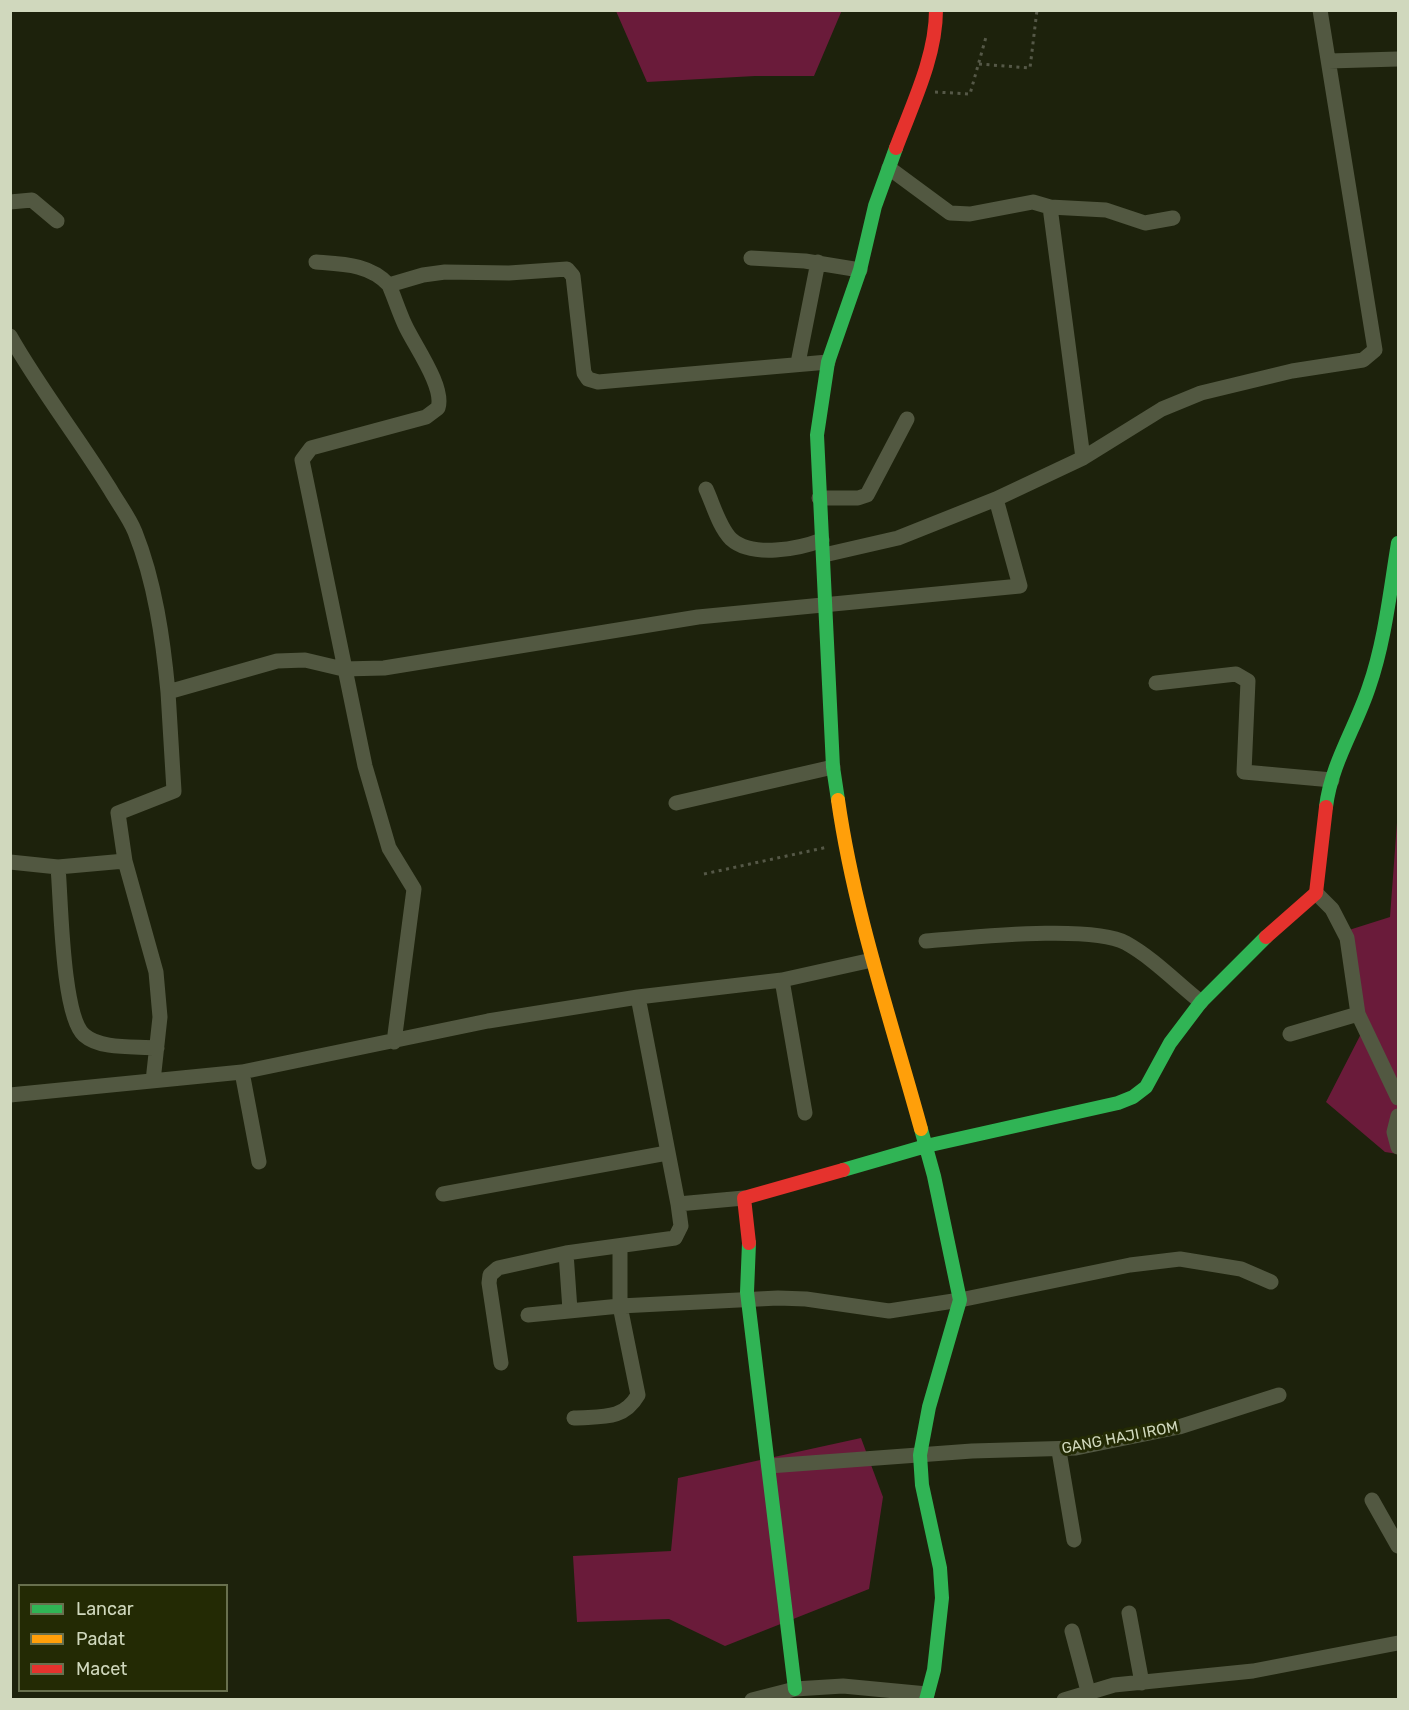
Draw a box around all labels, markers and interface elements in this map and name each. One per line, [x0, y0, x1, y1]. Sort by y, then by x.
street label: GANG HAJI IROM [1060, 1418, 1180, 1458]
legend [18, 1584, 228, 1692]
text: Lancar [76, 1598, 134, 1620]
text: Padat [76, 1628, 125, 1650]
text: Macet [76, 1658, 127, 1680]

